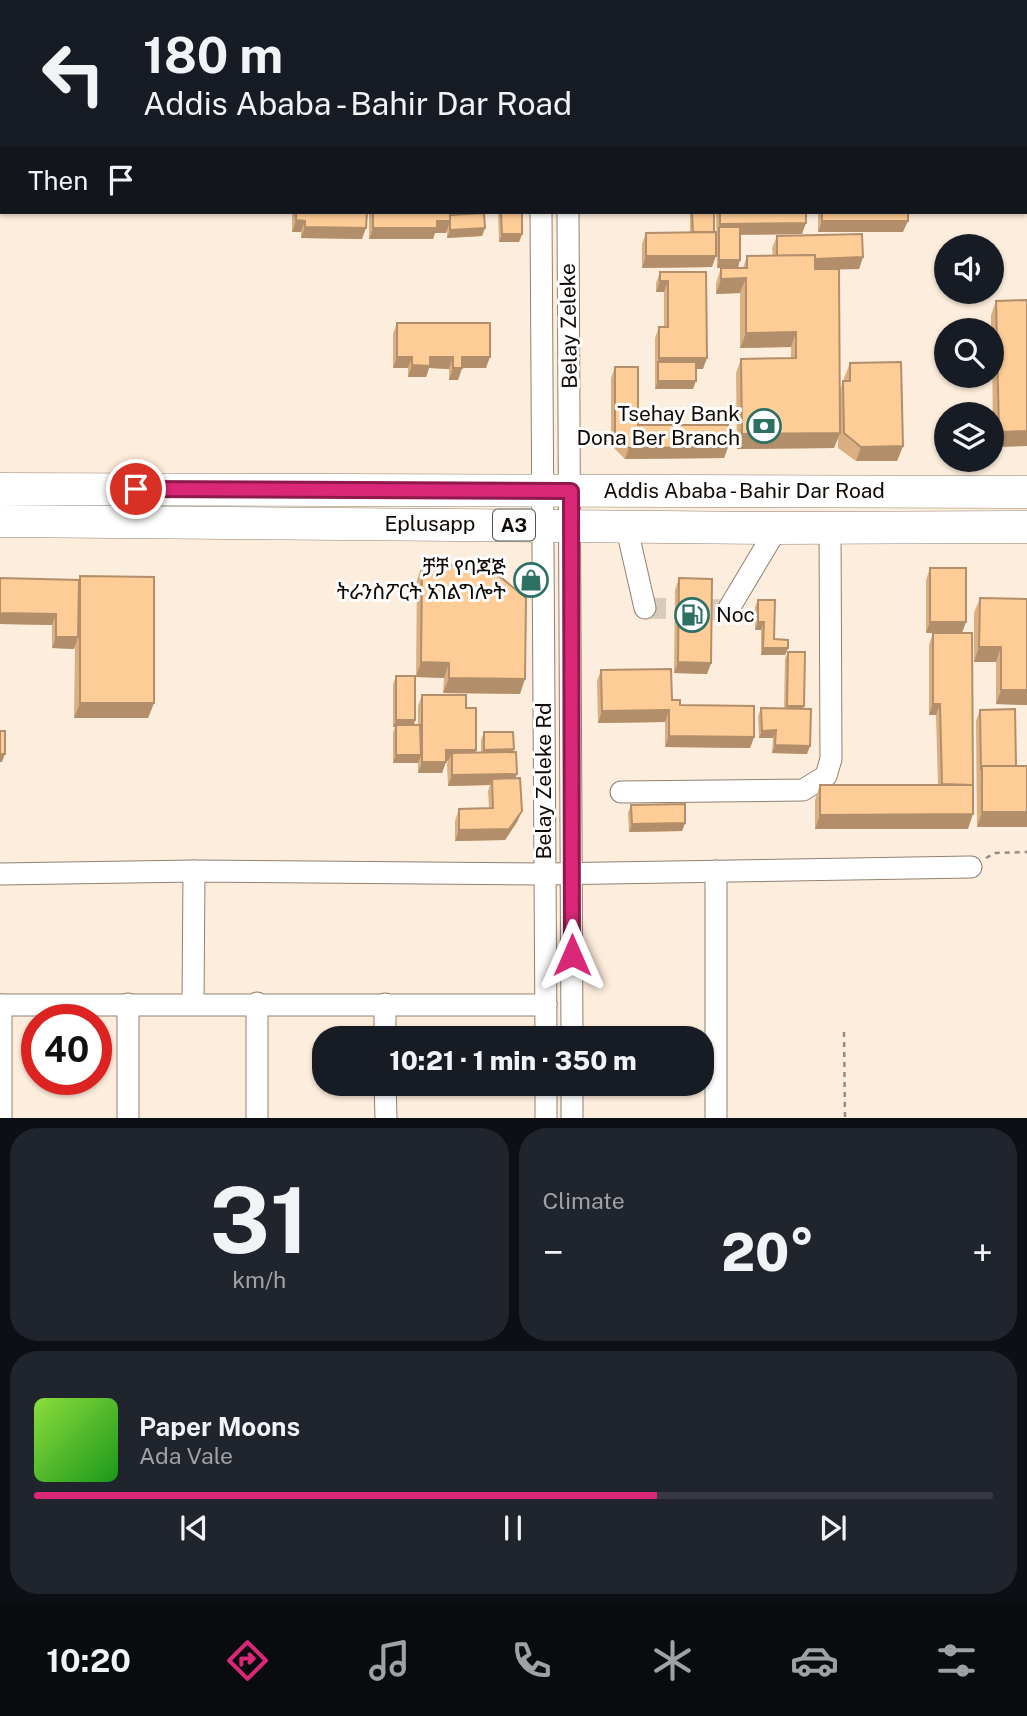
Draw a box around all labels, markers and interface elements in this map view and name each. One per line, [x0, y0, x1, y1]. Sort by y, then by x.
text: 180 m [143, 26, 283, 84]
icon: left [28, 28, 119, 119]
text: Addis Ababa - Bahir Dar Road [143, 85, 572, 122]
icon: arrive [102, 161, 140, 199]
text: Then [28, 165, 88, 196]
map controls [934, 234, 1004, 472]
button: sound [934, 234, 1004, 304]
street label: Belay Zeleke [555, 263, 582, 389]
button: search [934, 318, 1004, 388]
place label: Tsehay Bank Dona Ber Branch [576, 401, 740, 450]
button: layers [934, 402, 1004, 472]
bank icon: Tsehay Bank Dona Ber Branch [745, 407, 783, 445]
pin [106, 459, 166, 519]
icon: arrive [117, 470, 155, 508]
street label: Addis Ababa - Bahir Dar Road [603, 478, 885, 503]
road number: A3 [493, 510, 535, 540]
street label: Eplusapp [385, 511, 475, 536]
place label: ቻቻ የባጃጅ ትራንስፖርት አገልግሎት [337, 555, 507, 604]
shop icon: ቻቻ የባጃጅ ትራንስፖርት አገልግሎት [512, 561, 550, 599]
fuel station icon: Noc [673, 596, 711, 634]
place label: Noc [716, 602, 755, 627]
street label: Belay Zeleke Rd [531, 702, 556, 860]
position arrow [535, 918, 609, 992]
speed limit sign: 40 [21, 1004, 112, 1095]
text: 10:21 · 1 min · 350 m [389, 1045, 637, 1076]
text: 31 [210, 1167, 309, 1273]
text: Climate [543, 1187, 625, 1214]
text: 20° [721, 1222, 814, 1283]
text: − [543, 1230, 564, 1275]
text: + [972, 1230, 993, 1275]
text: km/h [232, 1266, 286, 1293]
text: Paper Moons [139, 1411, 300, 1442]
text: Ada Vale [139, 1442, 233, 1469]
icon: previous [175, 1509, 213, 1547]
icon: pause [494, 1509, 532, 1547]
icon: next [814, 1509, 852, 1547]
icon: directions [223, 1636, 272, 1685]
icon: music [365, 1636, 414, 1685]
icon: phone [507, 1636, 556, 1685]
icon: climate [648, 1636, 697, 1685]
icon: car [790, 1636, 839, 1685]
icon: filters [932, 1636, 981, 1685]
text: 10:20 [46, 1642, 131, 1679]

